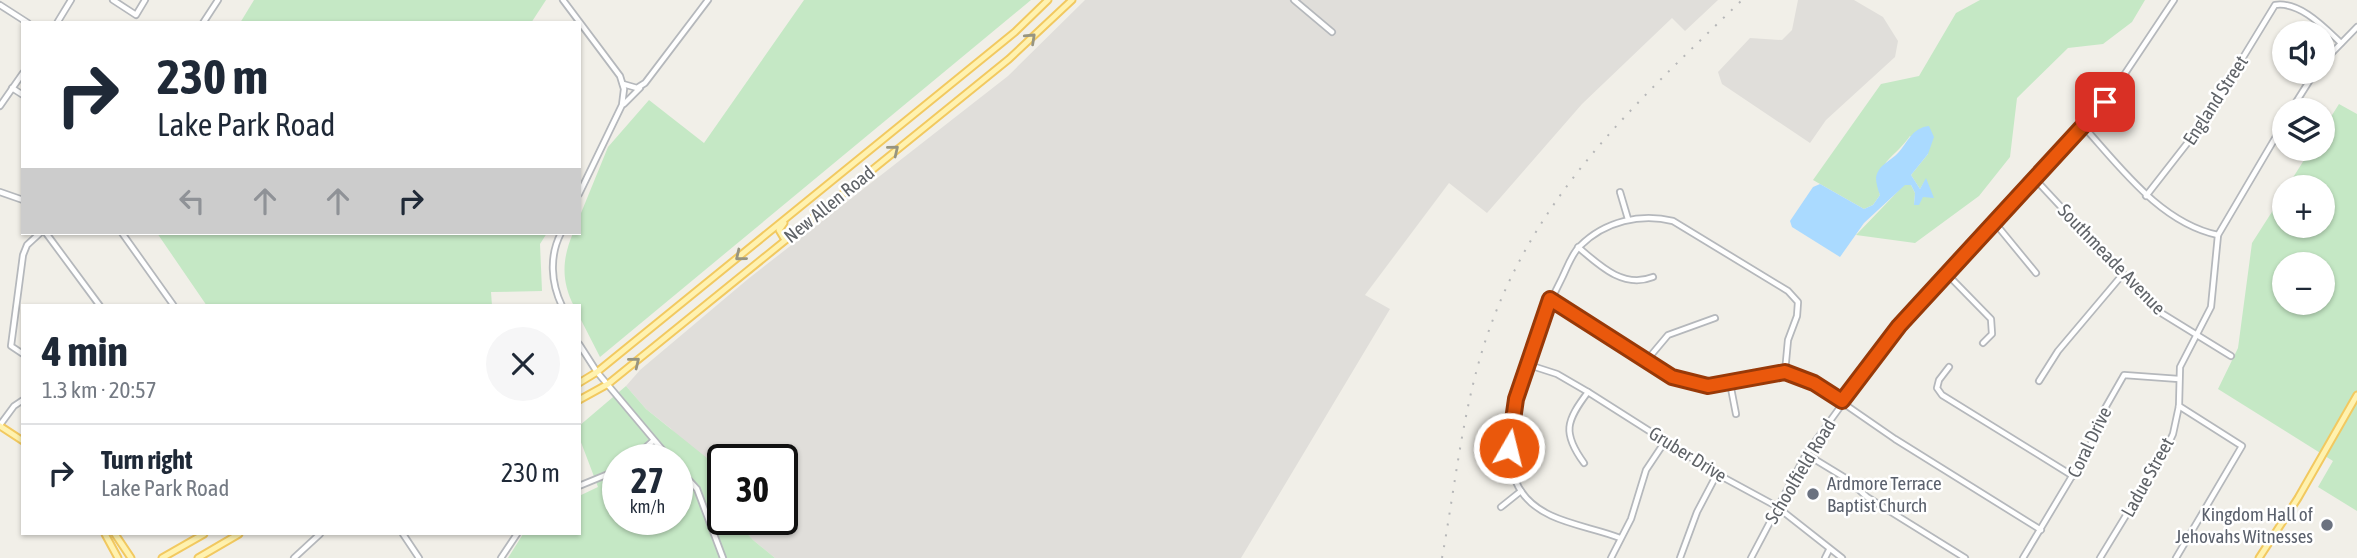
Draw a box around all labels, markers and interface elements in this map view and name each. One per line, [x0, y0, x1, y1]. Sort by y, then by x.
map controls [2272, 21, 2335, 315]
button: sound [2272, 21, 2335, 84]
one-way arrow [1023, 34, 1036, 47]
text: 230 m [157, 48, 268, 104]
icon: right [42, 49, 133, 140]
street label: England Street [2178, 51, 2252, 149]
pin [2075, 72, 2135, 132]
icon: arrive [2086, 83, 2124, 121]
button: layers [2272, 98, 2335, 161]
text: Lake Park Road [157, 106, 336, 143]
one-way arrow [887, 146, 899, 159]
street label: New Allen Road [780, 161, 878, 247]
button: + [2272, 175, 2335, 238]
icon: left [173, 182, 211, 220]
icon: ahead [246, 182, 284, 220]
icon: ahead [319, 182, 357, 220]
icon: right [392, 182, 430, 220]
street label: Southmeade Avenue [2054, 199, 2170, 319]
one-way arrow [736, 248, 749, 260]
button: − [2272, 252, 2335, 315]
text: 4 min [42, 327, 128, 375]
button: close [486, 327, 560, 401]
one-way arrow [628, 357, 640, 370]
text: 1.3 km · 20:57 [42, 377, 157, 403]
street label: Coral Drive [2062, 403, 2116, 481]
position arrow [1472, 411, 1546, 485]
street label: Schoolfield Road [1760, 415, 1840, 527]
street label: Gruber Drive [1645, 421, 1731, 487]
street label: Ladue Street [2116, 433, 2178, 521]
speed limit sign: 30 [707, 444, 798, 535]
text: Turn right [101, 445, 192, 475]
icon: right [42, 454, 80, 492]
text: 230 m [501, 458, 560, 488]
text: 27 [631, 460, 664, 500]
place label: Ardmore Terrace Baptist Church [1827, 472, 1942, 516]
text: Lake Park Road [101, 475, 229, 501]
marker: Ardmore Terrace Baptist Church [1805, 486, 1821, 502]
text: km/h [630, 496, 665, 517]
place label: Kingdom Hall of Jehovahs Witnesses [2175, 503, 2313, 547]
marker: Kingdom Hall of Jehovahs Witnesses [2319, 517, 2335, 533]

